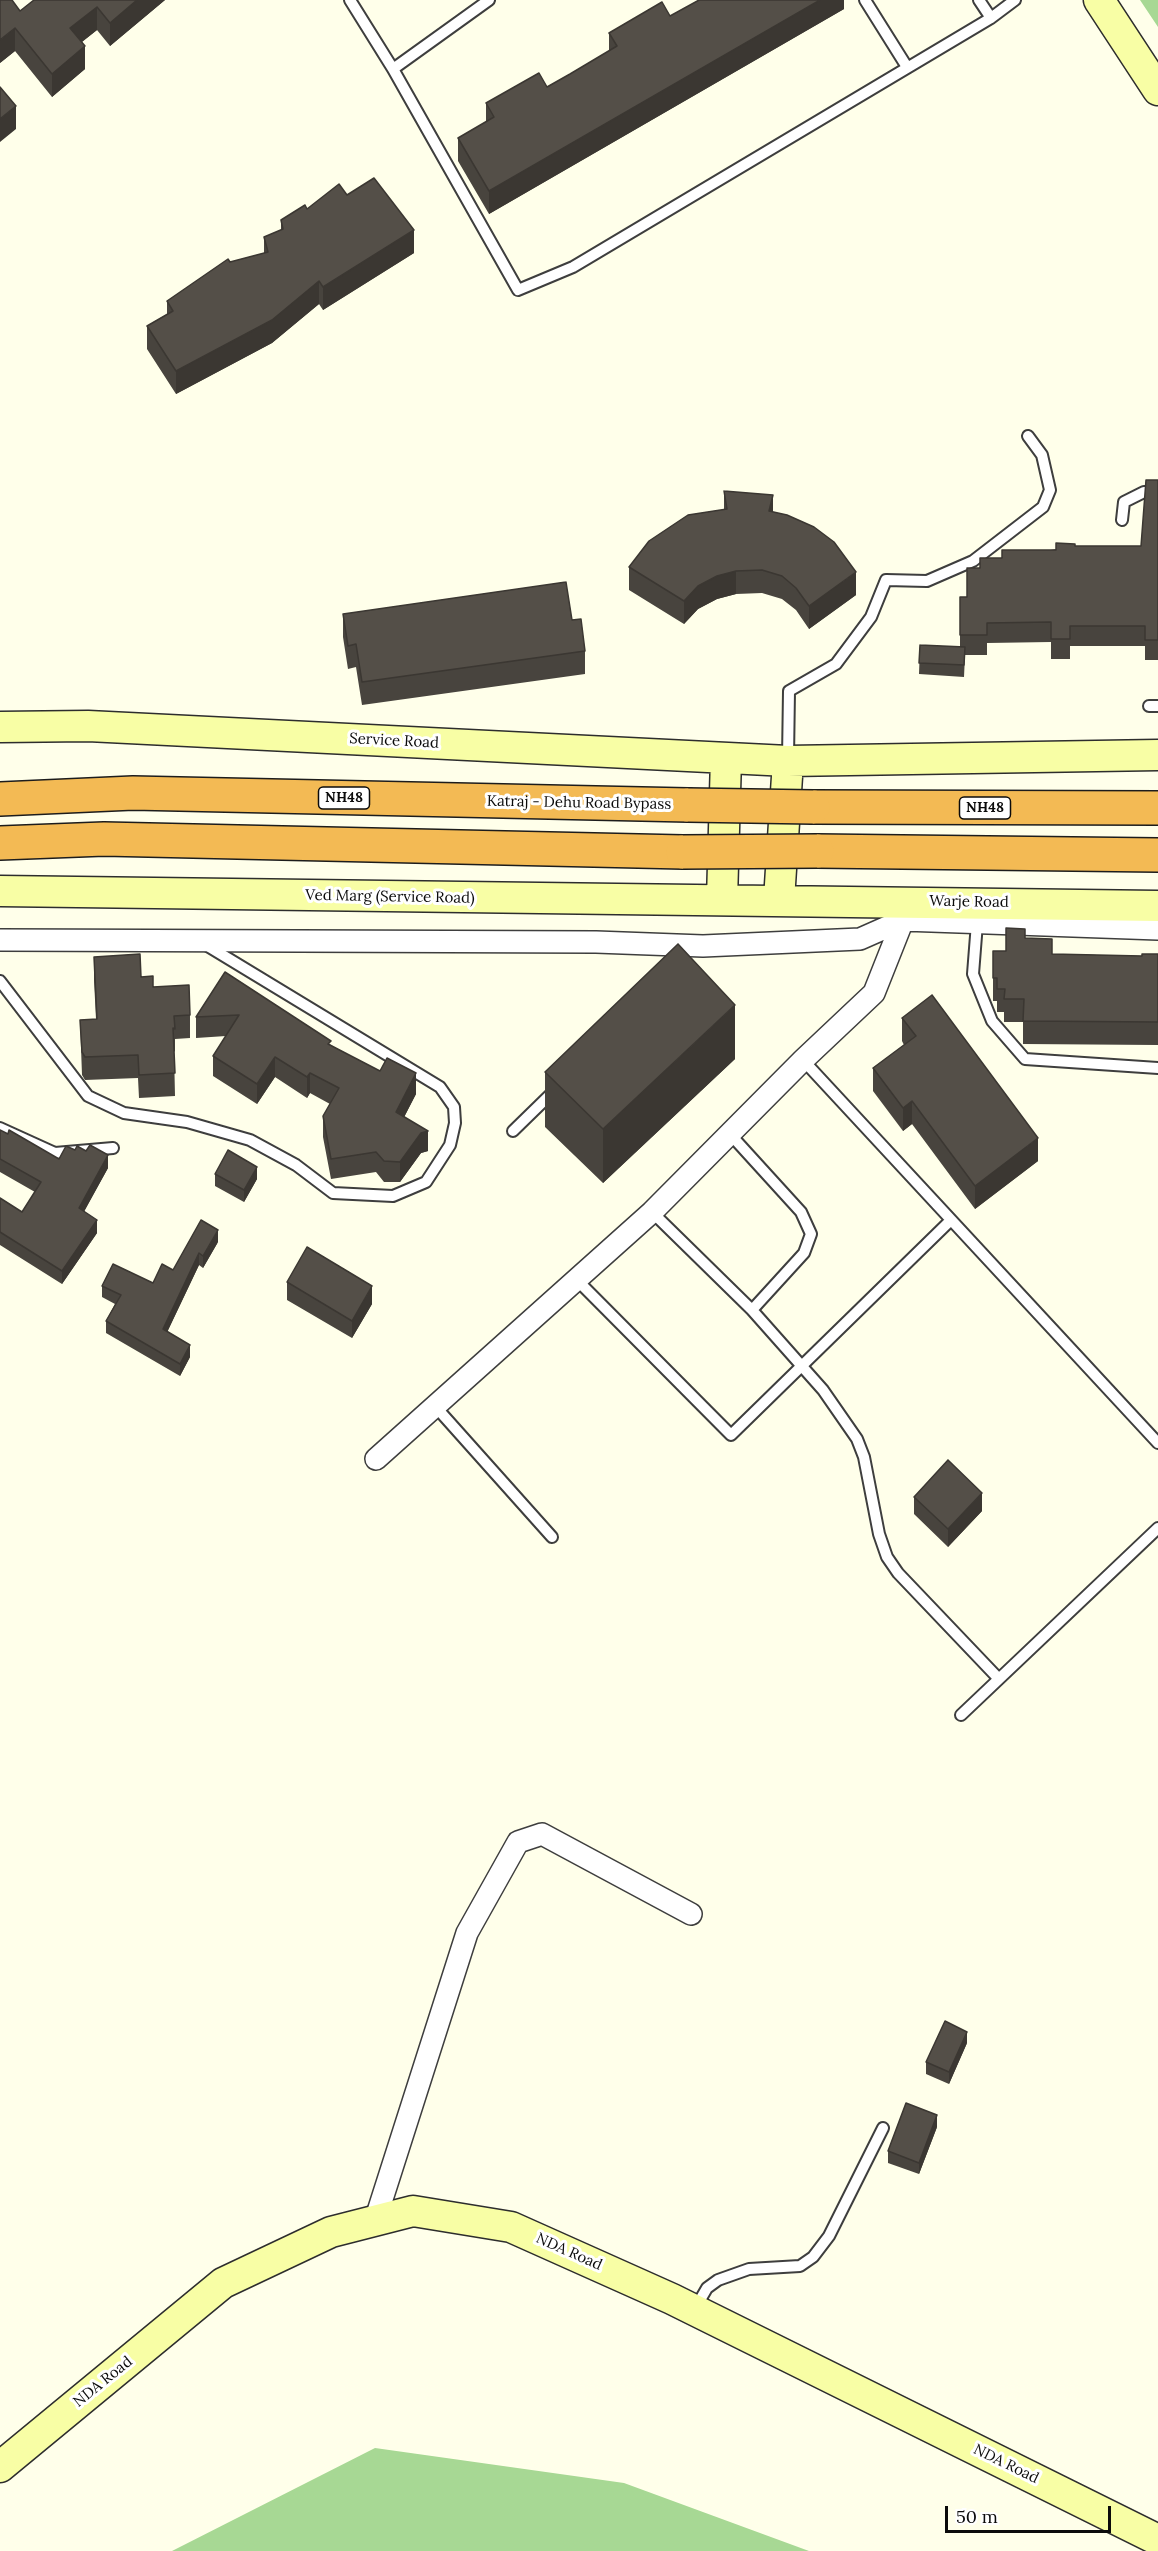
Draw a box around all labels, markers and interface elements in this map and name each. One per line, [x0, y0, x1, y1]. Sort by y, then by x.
street label: Service Road [349, 730, 439, 752]
road number: NH48 [318, 787, 370, 809]
street label: Katraj - Dehu Road Bypass [487, 792, 671, 814]
road number: NH48 [960, 797, 1010, 819]
street label: Ved Marg (Service Road) [305, 887, 475, 907]
street label: Warje Road [929, 892, 1009, 912]
street label: NDA Road [533, 2229, 605, 2275]
street label: NDA Road [70, 2353, 136, 2411]
street label: NDA Road [970, 2440, 1042, 2488]
scale bar [948, 2494, 1114, 2532]
text: 50 m [956, 2505, 998, 2528]

